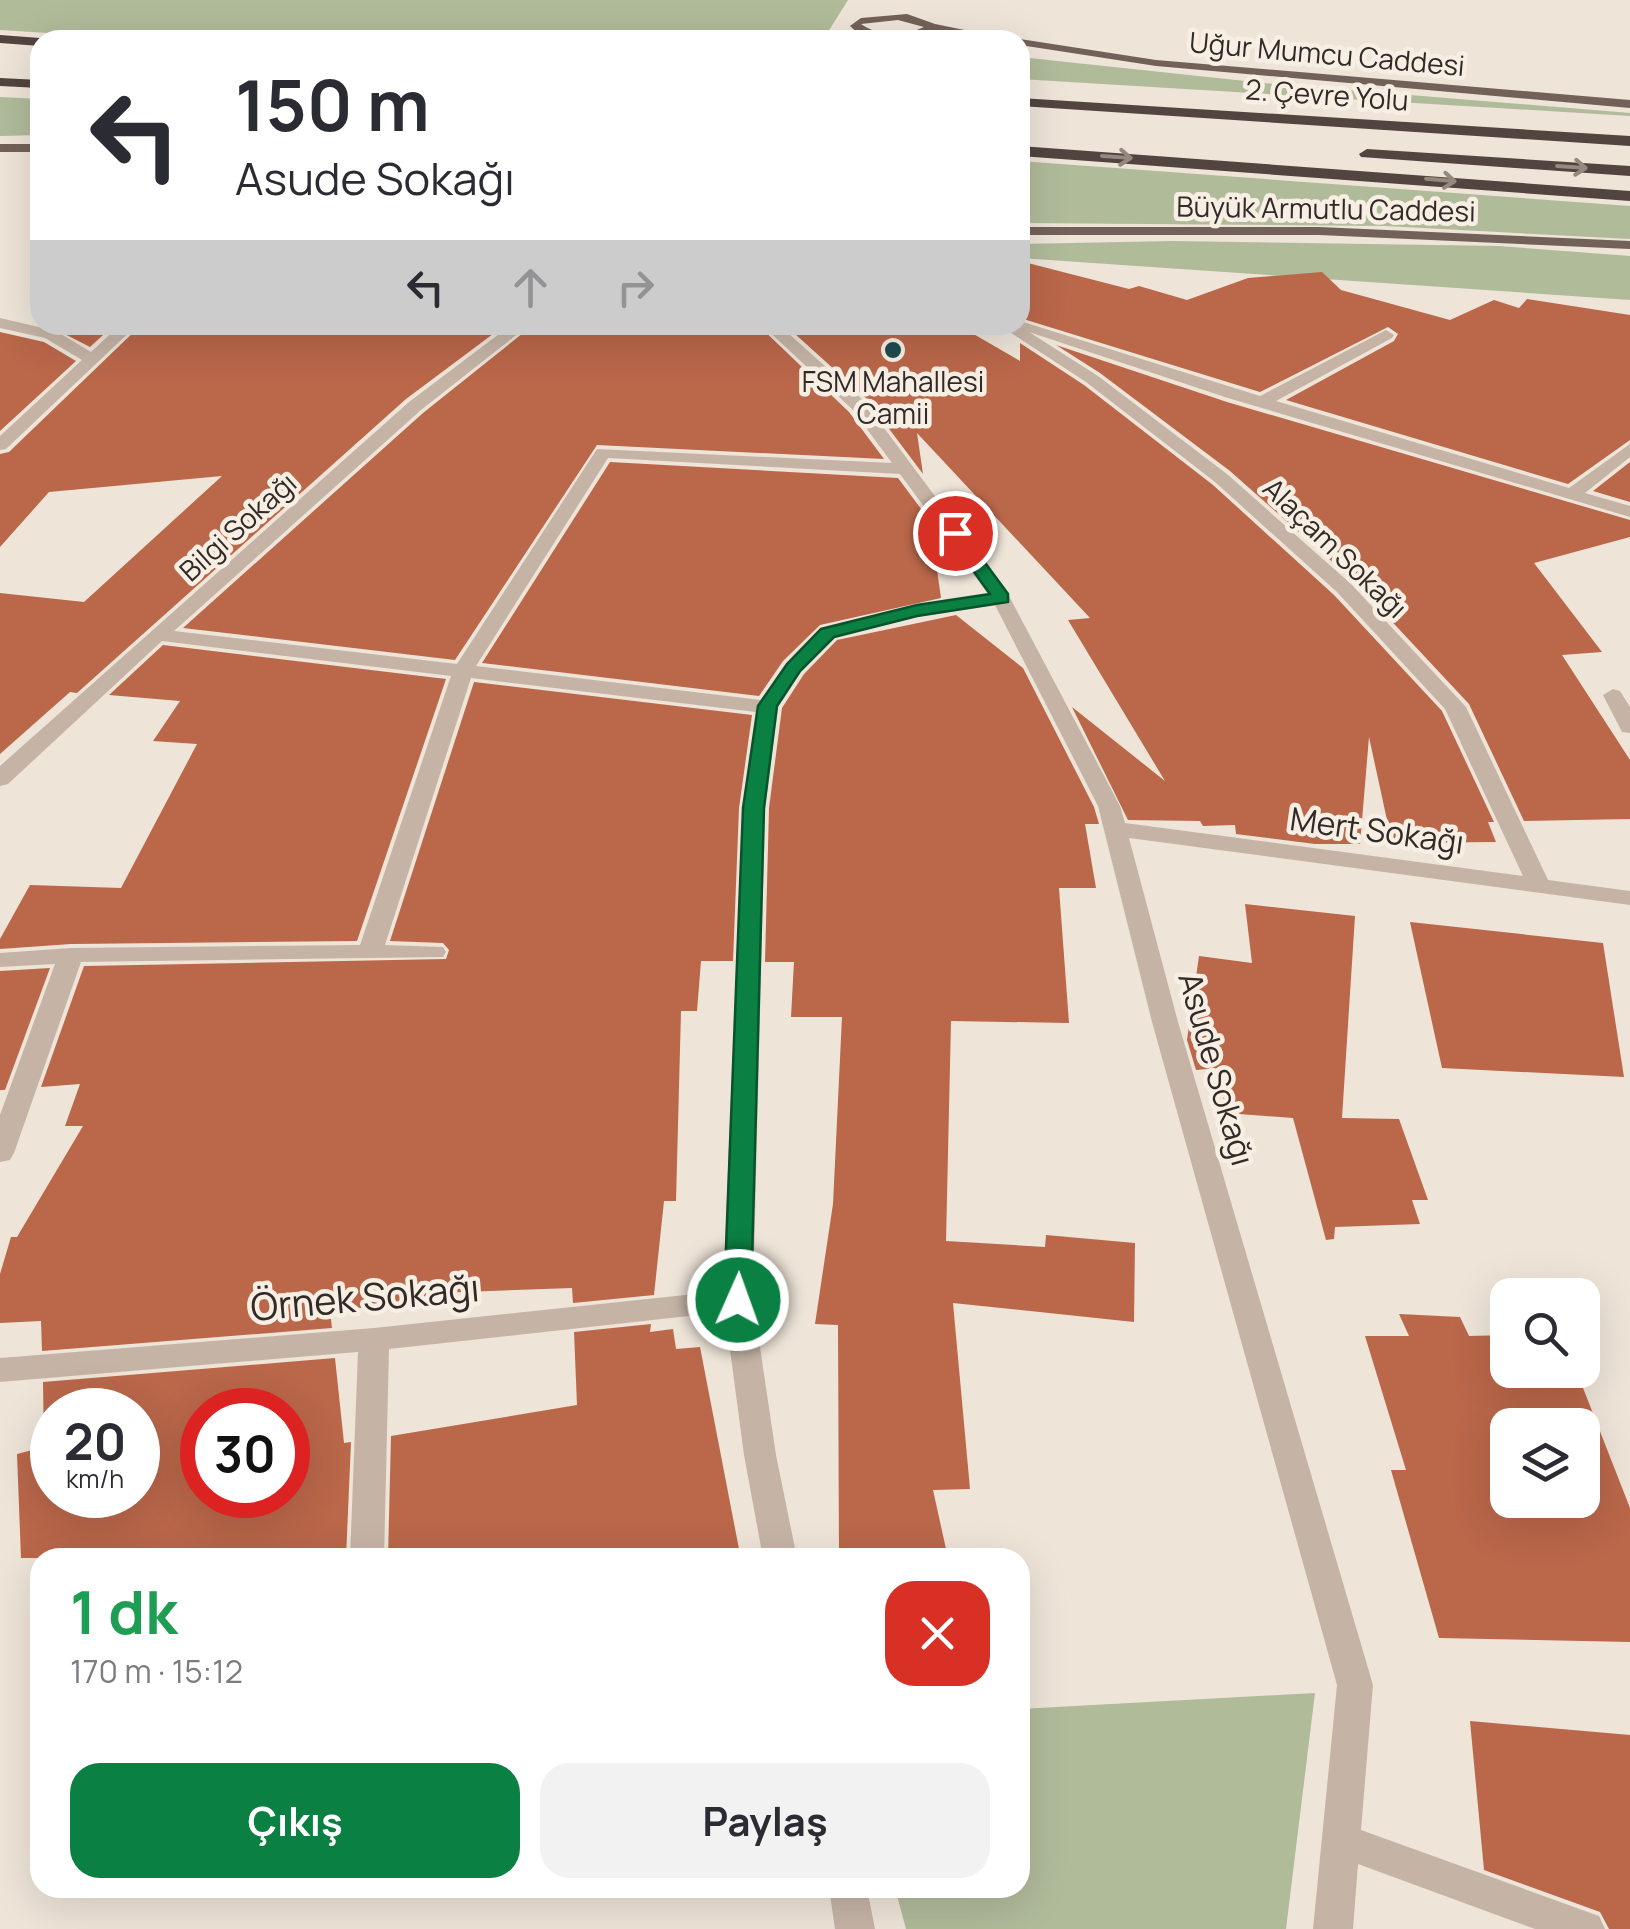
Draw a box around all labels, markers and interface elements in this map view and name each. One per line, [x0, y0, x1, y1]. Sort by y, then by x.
street label: Uğur Mumcu Caddesi [1188, 22, 1466, 84]
text: 150 m [235, 56, 430, 152]
street label: 2. Çevre Yolu [1244, 69, 1410, 119]
icon: left [70, 70, 200, 200]
text: Asude Sokağı [235, 147, 515, 209]
one-way arrow [1101, 148, 1133, 167]
one-way arrow [1555, 158, 1587, 177]
one-way arrow [1425, 171, 1457, 190]
street label: Büyük Armutlu Caddesi [1176, 186, 1476, 230]
icon: left [398, 260, 453, 315]
icon: ahead [503, 260, 558, 315]
icon: right [608, 260, 663, 315]
marker: FSM Mahallesi Camii [882, 339, 904, 361]
place label: FSM Mahallesi Camii [802, 362, 984, 432]
street label: Bilgi Sokağı [171, 464, 304, 589]
street label: Alaçam Sokağı [1255, 469, 1416, 626]
pin [913, 491, 998, 576]
icon: arrive [928, 506, 983, 561]
street label: Mert Sokağı [1287, 796, 1467, 864]
street label: Asude Sokağı [1168, 967, 1266, 1170]
position arrow [686, 1248, 790, 1352]
street label: Örnek Sokağı [248, 1260, 481, 1332]
map controls [1490, 1278, 1600, 1518]
button: search [1490, 1278, 1600, 1388]
speed limit sign: 30 [180, 1388, 310, 1518]
text: 20 [64, 1407, 126, 1475]
button: layers [1490, 1408, 1600, 1518]
text: km/h [66, 1461, 124, 1496]
text: 1 dk [70, 1570, 178, 1652]
button: close [885, 1581, 990, 1686]
text: 170 m · 15:12 [70, 1649, 243, 1693]
button: Çıkış [70, 1763, 520, 1878]
button: Paylaş [540, 1763, 990, 1878]

